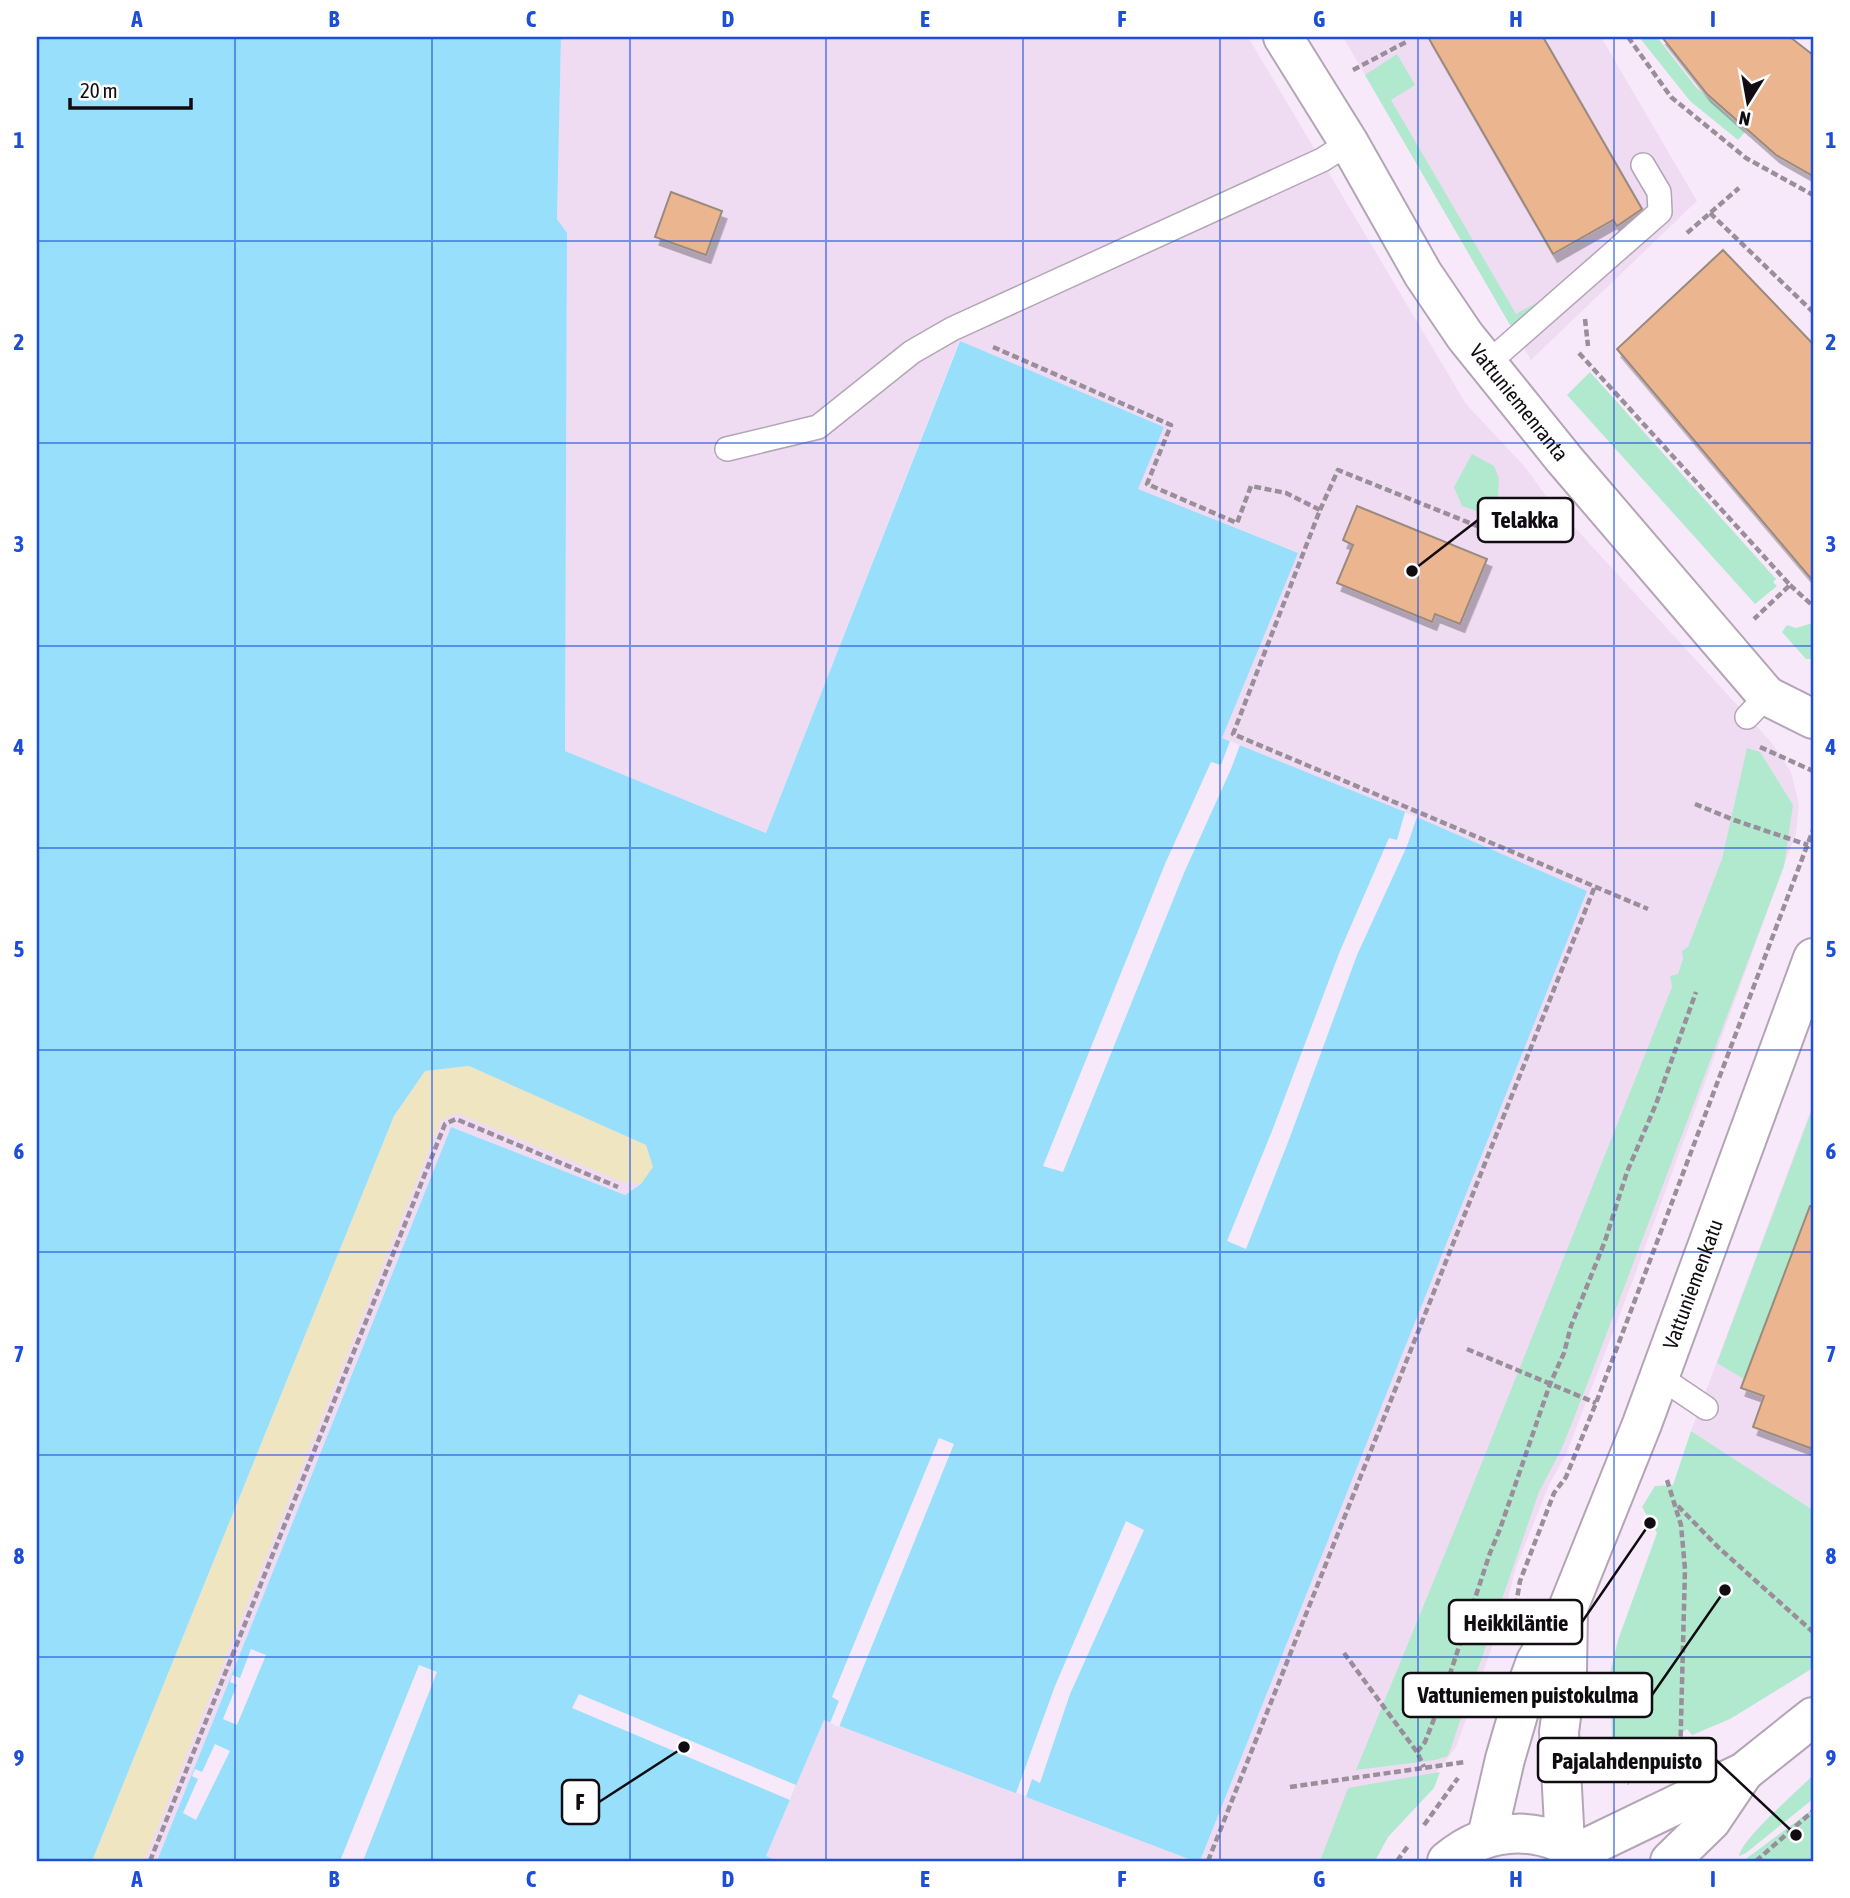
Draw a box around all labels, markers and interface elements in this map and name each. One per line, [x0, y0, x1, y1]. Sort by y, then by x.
text: A [130, 6, 143, 32]
text: B [329, 6, 340, 32]
text: C [526, 6, 537, 32]
text: D [722, 6, 735, 32]
text: E [920, 6, 930, 32]
text: F [1117, 6, 1127, 32]
text: G [1313, 6, 1325, 32]
text: H [1509, 6, 1523, 32]
text: I [1710, 6, 1716, 32]
scale bar [70, 66, 191, 110]
north arrow [1714, 66, 1784, 136]
text: 20 m [80, 78, 118, 102]
text: N [1737, 107, 1752, 131]
text: 1 [14, 127, 25, 153]
text: 1 [1826, 127, 1837, 153]
text: 2 [14, 329, 24, 355]
text: 2 [1826, 329, 1836, 355]
street label: Vattuniemenranta [1465, 339, 1574, 465]
callout: Telakka [1478, 498, 1573, 542]
text: Telakka [1492, 507, 1559, 533]
text: 3 [14, 531, 24, 557]
text: 3 [1826, 531, 1836, 557]
text: 4 [13, 734, 25, 760]
text: 4 [1825, 734, 1837, 760]
text: 5 [14, 936, 25, 962]
text: 5 [1826, 936, 1837, 962]
text: 6 [14, 1138, 25, 1164]
text: 6 [1826, 1138, 1837, 1164]
street label: Vattuniemenkatu [1658, 1216, 1727, 1352]
text: 7 [14, 1341, 24, 1367]
text: 7 [1826, 1341, 1836, 1367]
text: 8 [14, 1543, 25, 1569]
text: 8 [1826, 1543, 1837, 1569]
callout: Heikkiläntie [1449, 1600, 1582, 1644]
text: Heikkiläntie [1464, 1610, 1568, 1636]
callout: Vattuniemen puistokulma [1403, 1673, 1652, 1717]
text: Vattuniemen puistokulma [1416, 1682, 1639, 1708]
callout: Pajalahdenpuisto [1538, 1738, 1716, 1782]
text: 9 [14, 1745, 25, 1771]
text: 9 [1826, 1745, 1837, 1771]
text: Pajalahdenpuisto [1552, 1748, 1702, 1774]
callout: F [562, 1780, 599, 1824]
text: F [575, 1789, 585, 1815]
text: A [130, 1866, 143, 1892]
text: B [329, 1866, 340, 1892]
text: C [526, 1866, 537, 1892]
text: D [722, 1866, 735, 1892]
text: E [920, 1866, 930, 1892]
text: F [1117, 1866, 1127, 1892]
text: G [1313, 1866, 1325, 1892]
text: H [1509, 1866, 1523, 1892]
text: I [1710, 1866, 1716, 1892]

